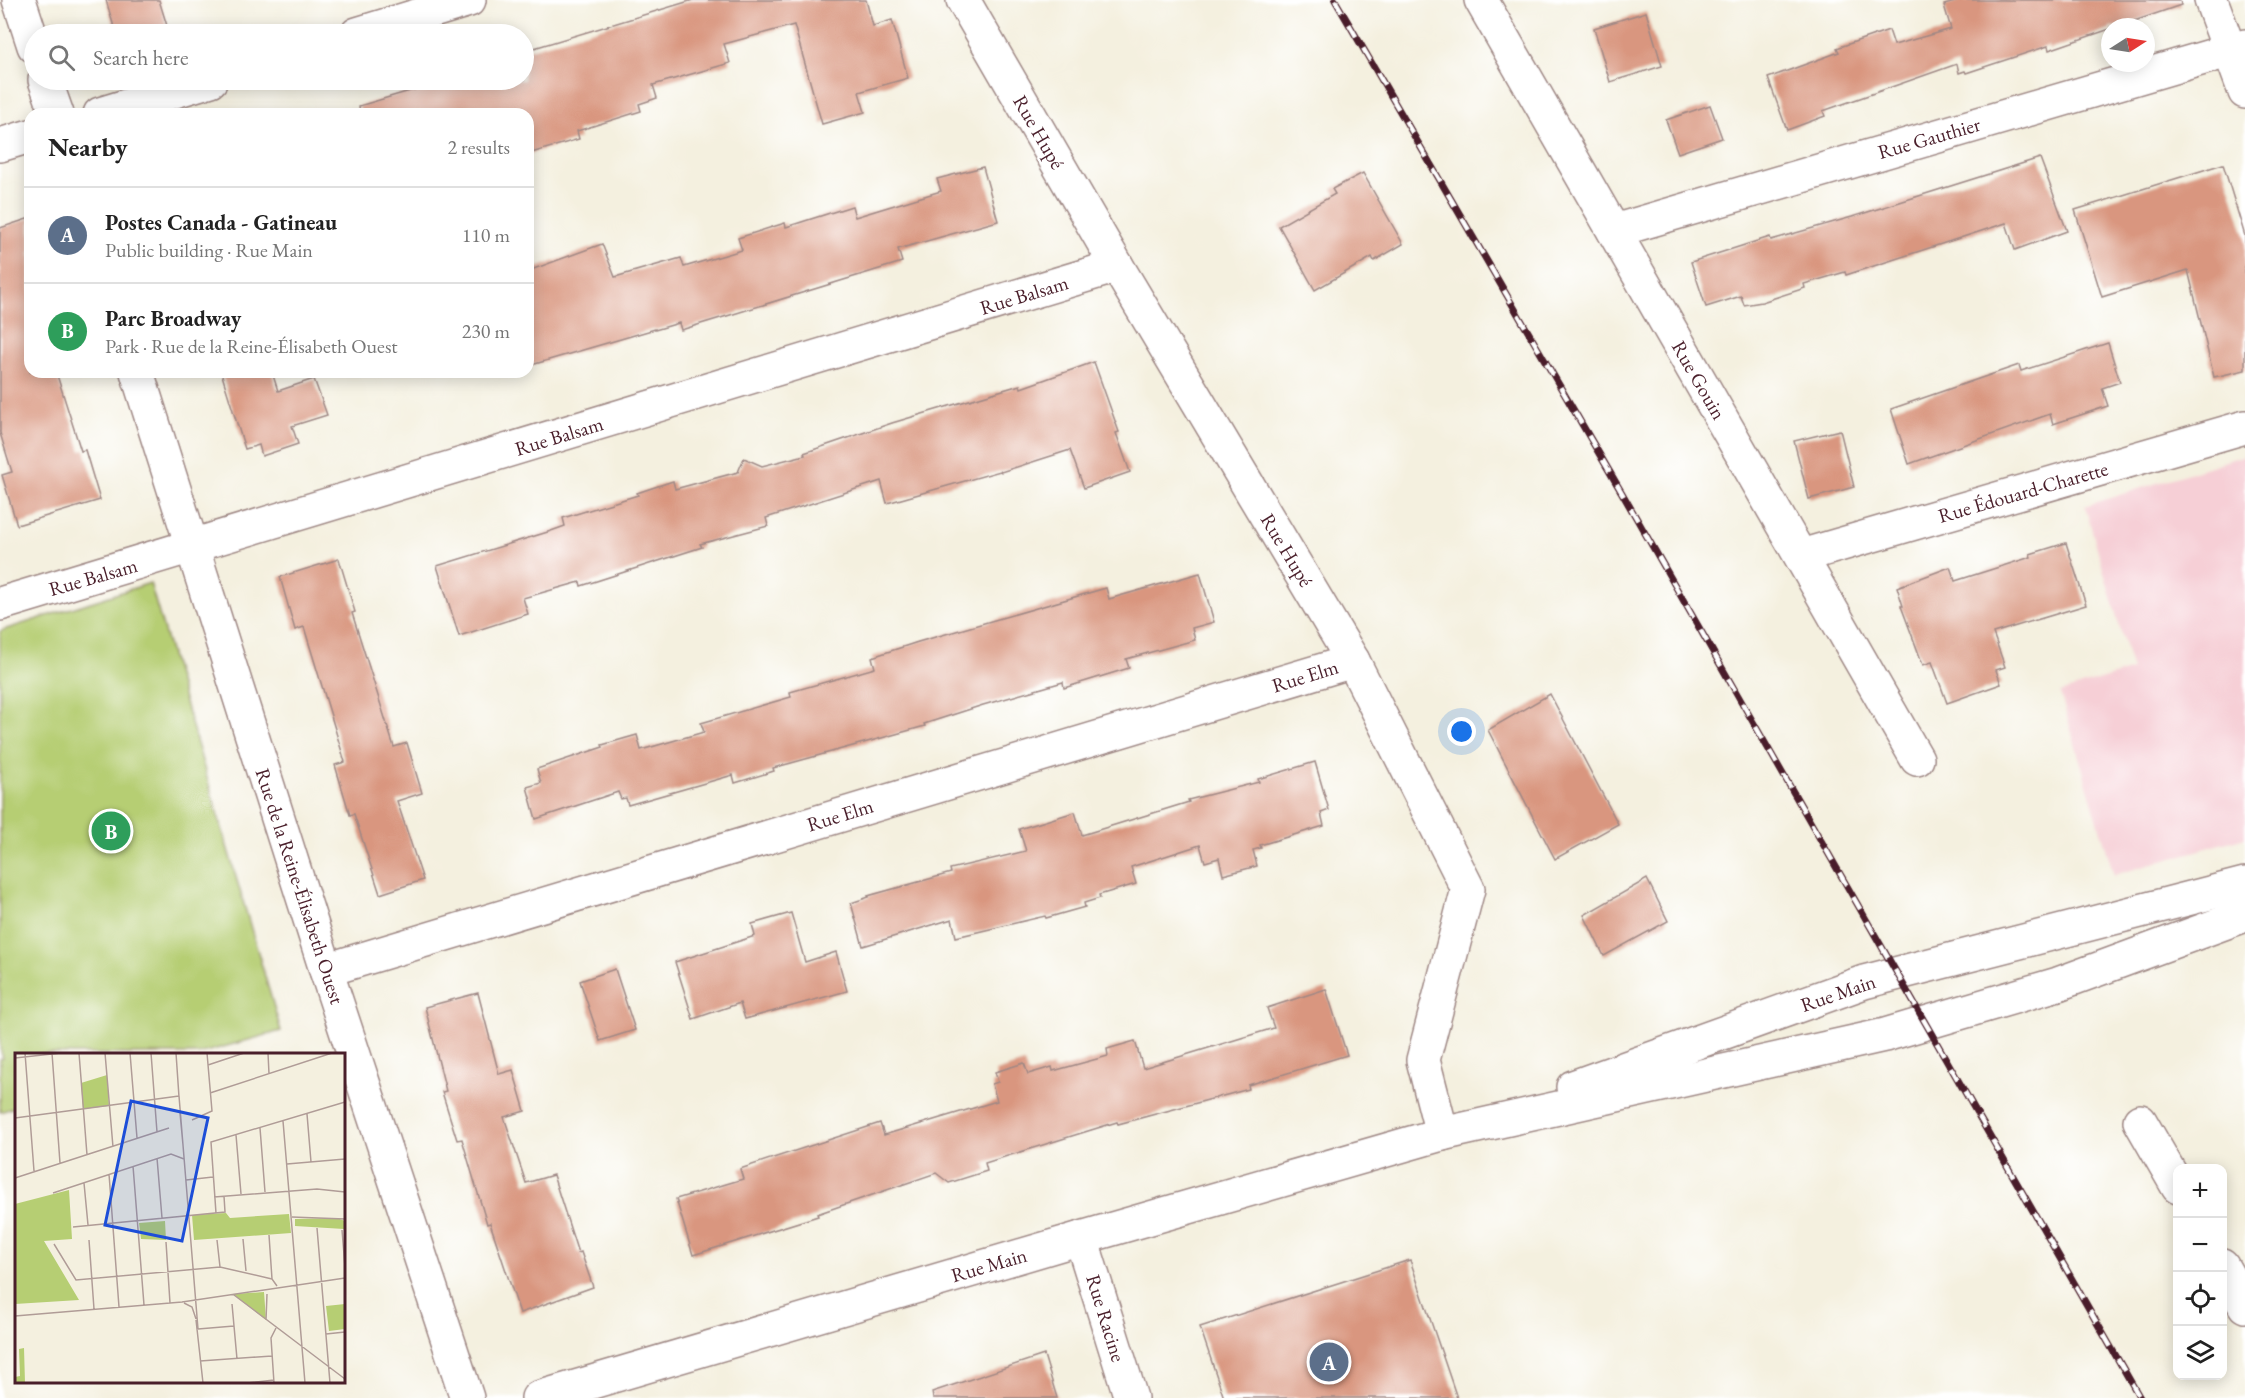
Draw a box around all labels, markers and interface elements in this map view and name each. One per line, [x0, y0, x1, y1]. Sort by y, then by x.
north arrow [2101, 18, 2155, 72]
search box [24, 24, 534, 90]
icon: search [45, 41, 78, 74]
text: Search here [93, 43, 188, 72]
street label: Rue Hupé [1007, 90, 1071, 174]
street label: Rue Gauthier [1875, 111, 1984, 165]
text: Nearby [48, 130, 128, 164]
text: 2 results [447, 134, 510, 160]
text: Postes Canada - Gatineau [105, 208, 337, 237]
text: A [60, 222, 75, 248]
text: 110 m [462, 222, 510, 248]
text: Public building · Rue Main [105, 237, 313, 263]
street label: Rue Balsam [977, 269, 1072, 321]
text: Parc Broadway [105, 304, 241, 333]
text: B [61, 318, 74, 344]
text: 230 m [462, 318, 510, 344]
text: Park · Rue de la Reine-Élisabeth Ouest [105, 333, 398, 359]
street label: Rue Gouin [1666, 336, 1732, 425]
street label: Rue Balsam [512, 410, 607, 462]
street label: Rue Édouard-Charette [1935, 455, 2111, 529]
street label: Rue Hupé [1255, 508, 1319, 592]
street label: Rue Balsam [46, 552, 141, 602]
street label: Rue Elm [1269, 653, 1342, 698]
your location [1447, 717, 1476, 746]
street label: Rue de la Reine-Élisabeth Ouest [250, 765, 351, 1008]
street label: Rue Elm [804, 792, 877, 837]
pin: B [92, 808, 130, 854]
street label: Rue Main [1797, 968, 1879, 1018]
inset map [15, 1053, 345, 1383]
map controls [2173, 1164, 2227, 1380]
button: + [2173, 1164, 2227, 1218]
button: − [2173, 1218, 2227, 1272]
street label: Rue Main [948, 1242, 1030, 1288]
street label: Rue Racine [1080, 1271, 1132, 1365]
button: locate [2173, 1272, 2227, 1326]
button: layers [2173, 1326, 2227, 1380]
pin: A [1310, 1340, 1348, 1384]

